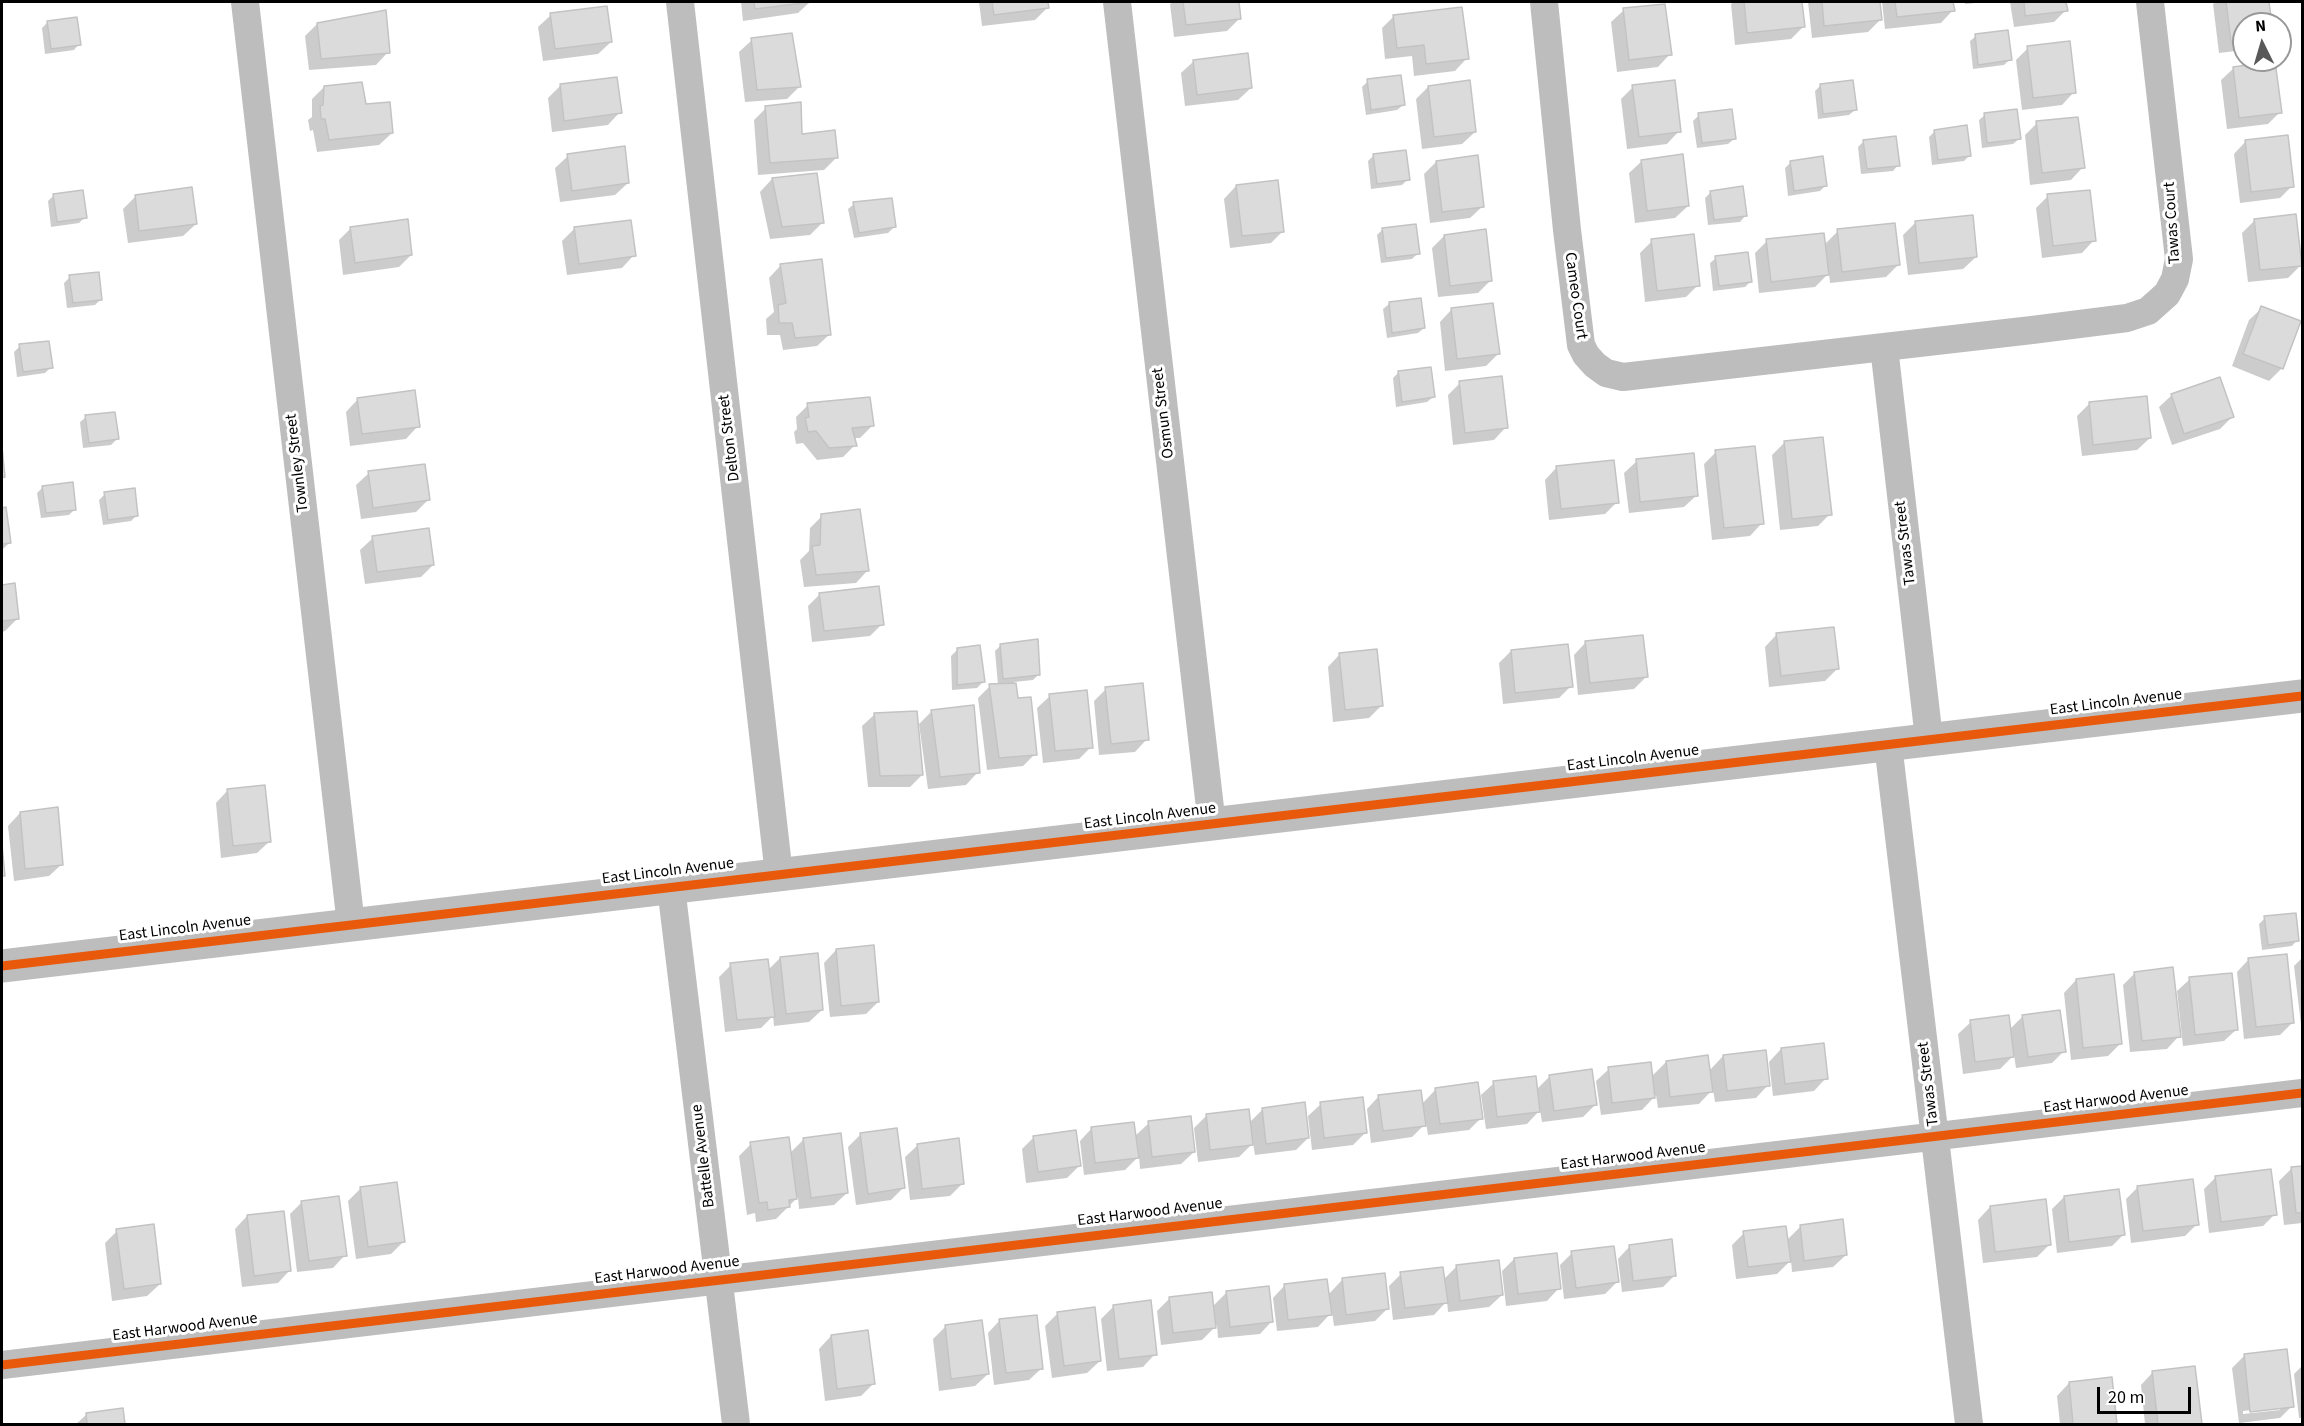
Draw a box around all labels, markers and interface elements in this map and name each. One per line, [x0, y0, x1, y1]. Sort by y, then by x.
north arrow [2232, 12, 2292, 72]
text: N [2254, 15, 2267, 37]
street label: Tawas Court [2161, 181, 2185, 265]
street label: Cameo Court [1559, 251, 1591, 341]
street label: Osmun Street [1149, 367, 1179, 459]
street label: Delton Street [715, 393, 745, 483]
street label: Townley Street [282, 413, 314, 513]
street label: Tawas Street [1891, 500, 1921, 586]
street label: East Lincoln Avenue [2049, 685, 2183, 721]
street label: East Lincoln Avenue [1566, 741, 1700, 777]
street label: East Lincoln Avenue [1083, 799, 1217, 835]
street label: East Lincoln Avenue [601, 854, 735, 890]
street label: East Lincoln Avenue [118, 911, 252, 947]
street label: Tawas Street [1914, 1041, 1944, 1127]
street label: East Harwood Avenue [2042, 1082, 2190, 1118]
street label: Battelle Avenue [688, 1103, 720, 1209]
street label: East Harwood Avenue [1559, 1139, 1707, 1175]
street label: East Harwood Avenue [1076, 1195, 1224, 1231]
street label: East Harwood Avenue [593, 1253, 741, 1289]
street label: East Harwood Avenue [111, 1310, 259, 1346]
scale bar [2100, 1375, 2194, 1413]
text: 20 m [2108, 1385, 2144, 1410]

